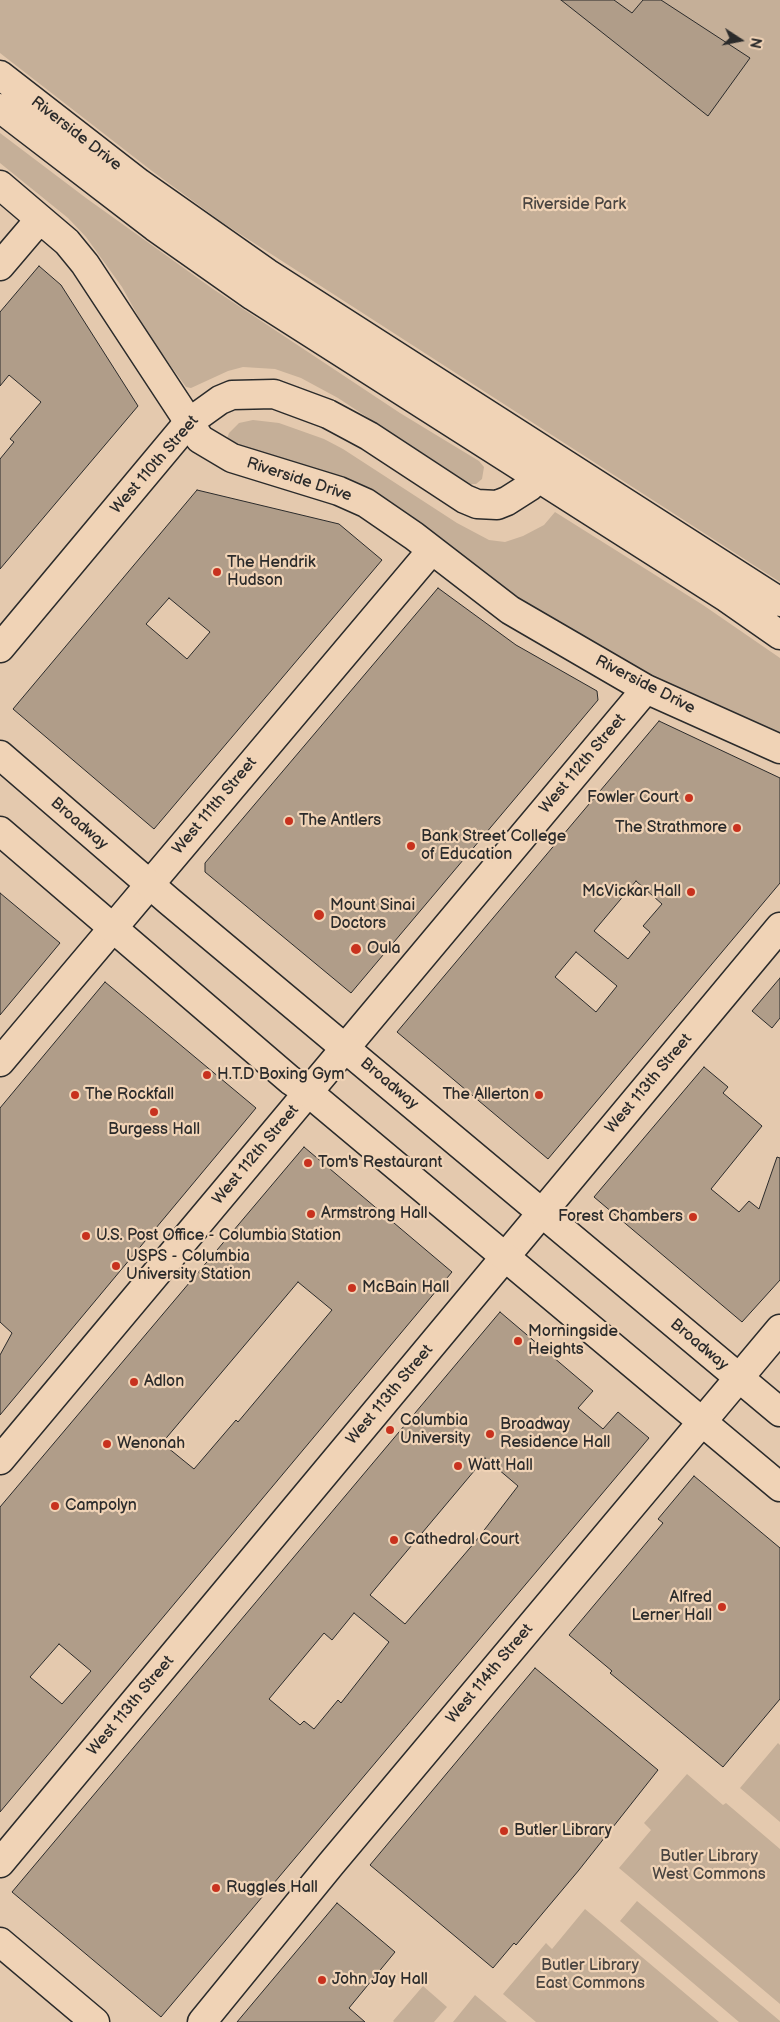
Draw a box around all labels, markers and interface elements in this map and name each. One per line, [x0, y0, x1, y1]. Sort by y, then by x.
north arrow [715, 15, 765, 65]
text: N [746, 36, 765, 50]
street label: Riverside Drive [27, 93, 125, 175]
park label: Riverside Park [522, 195, 626, 215]
street label: West 110th Street [107, 412, 203, 518]
street label: Riverside Drive [244, 454, 354, 506]
place label: The Hendrik Hudson [227, 553, 316, 591]
marker: The Hendrik Hudson [211, 566, 223, 578]
street label: Riverside Drive [592, 652, 698, 718]
street label: West 112th Street [536, 710, 630, 818]
street label: West 111th Street [169, 754, 261, 858]
place label: Fowler Court [587, 788, 679, 808]
marker: Fowler Court [683, 792, 695, 804]
street label: Broadway [46, 794, 112, 854]
place label: The Antlers [299, 811, 381, 831]
marker: The Antlers [283, 815, 295, 827]
place label: The Strathmore [615, 818, 727, 838]
marker: The Strathmore [731, 822, 743, 834]
place label: Bank Street College of Education [421, 827, 566, 865]
marker: Bank Street College of Education [405, 840, 417, 852]
place label: McVickar Hall [582, 882, 681, 902]
marker: McVickar Hall [685, 886, 697, 898]
place label: Mount Sinai Doctors [330, 896, 415, 934]
marker: Mount Sinai Doctors [312, 908, 326, 922]
place label: Oula [367, 939, 401, 959]
marker: Oula [349, 942, 363, 956]
street label: West 113th Street [602, 1030, 696, 1138]
street label: Broadway [356, 1054, 422, 1114]
place label: H.T.D Boxing Gym [217, 1065, 345, 1085]
marker: H.T.D Boxing Gym [201, 1069, 213, 1081]
place label: The Rockfall [85, 1085, 174, 1105]
place label: The Allerton [442, 1085, 529, 1105]
marker: The Rockfall [69, 1089, 81, 1101]
marker: The Allerton [533, 1089, 545, 1101]
street label: West 112th Street [209, 1101, 303, 1209]
marker: Burgess Hall [148, 1106, 160, 1118]
place label: Burgess Hall [108, 1120, 200, 1140]
place label: Tom's Restaurant [318, 1153, 442, 1173]
marker: Tom's Restaurant [302, 1157, 314, 1169]
place label: Armstrong Hall [321, 1204, 428, 1224]
place label: Forest Chambers [558, 1207, 683, 1227]
marker: Armstrong Hall [305, 1208, 317, 1220]
marker: Forest Chambers [687, 1211, 699, 1223]
place label: U.S. Post Office - Columbia Station [96, 1226, 341, 1246]
marker: U.S. Post Office - Columbia Station [80, 1230, 92, 1242]
place label: USPS - Columbia University Station [126, 1247, 251, 1285]
marker: USPS - Columbia University Station [110, 1260, 122, 1272]
place label: McBain Hall [362, 1278, 449, 1298]
marker: McBain Hall [346, 1282, 358, 1294]
street label: Broadway [666, 1315, 732, 1375]
place label: Morningside Heights [528, 1322, 618, 1360]
marker: Morningside Heights [512, 1335, 524, 1347]
street label: West 113th Street [343, 1341, 437, 1449]
place label: Adlon [144, 1372, 184, 1392]
marker: Adlon [128, 1376, 140, 1388]
place label: Columbia University [400, 1411, 470, 1449]
place label: Broadway Residence Hall [500, 1415, 610, 1453]
marker: Columbia University [384, 1424, 396, 1436]
marker: Broadway Residence Hall [484, 1428, 496, 1440]
place label: Wenonah [117, 1434, 185, 1454]
marker: Wenonah [101, 1438, 113, 1450]
place label: Watt Hall [468, 1456, 533, 1476]
marker: Watt Hall [452, 1460, 464, 1472]
place label: Campolyn [65, 1496, 137, 1516]
marker: Campolyn [49, 1500, 61, 1512]
place label: Cathedral Court [404, 1530, 519, 1550]
marker: Cathedral Court [388, 1534, 400, 1546]
place label: Alfred Lerner Hall [632, 1588, 712, 1626]
marker: Alfred Lerner Hall [716, 1601, 728, 1613]
street label: West 114th Street [443, 1620, 537, 1728]
street label: West 113th Street [84, 1652, 178, 1760]
place label: Butler Library [514, 1821, 612, 1841]
marker: Butler Library [498, 1825, 510, 1837]
park label: Butler Library West Commons [652, 1847, 766, 1885]
place label: Ruggles Hall [226, 1878, 318, 1898]
marker: Ruggles Hall [210, 1882, 222, 1894]
park label: Butler Library East Commons [535, 1956, 645, 1994]
place label: John Jay Hall [332, 1970, 428, 1990]
marker: John Jay Hall [316, 1974, 328, 1986]

